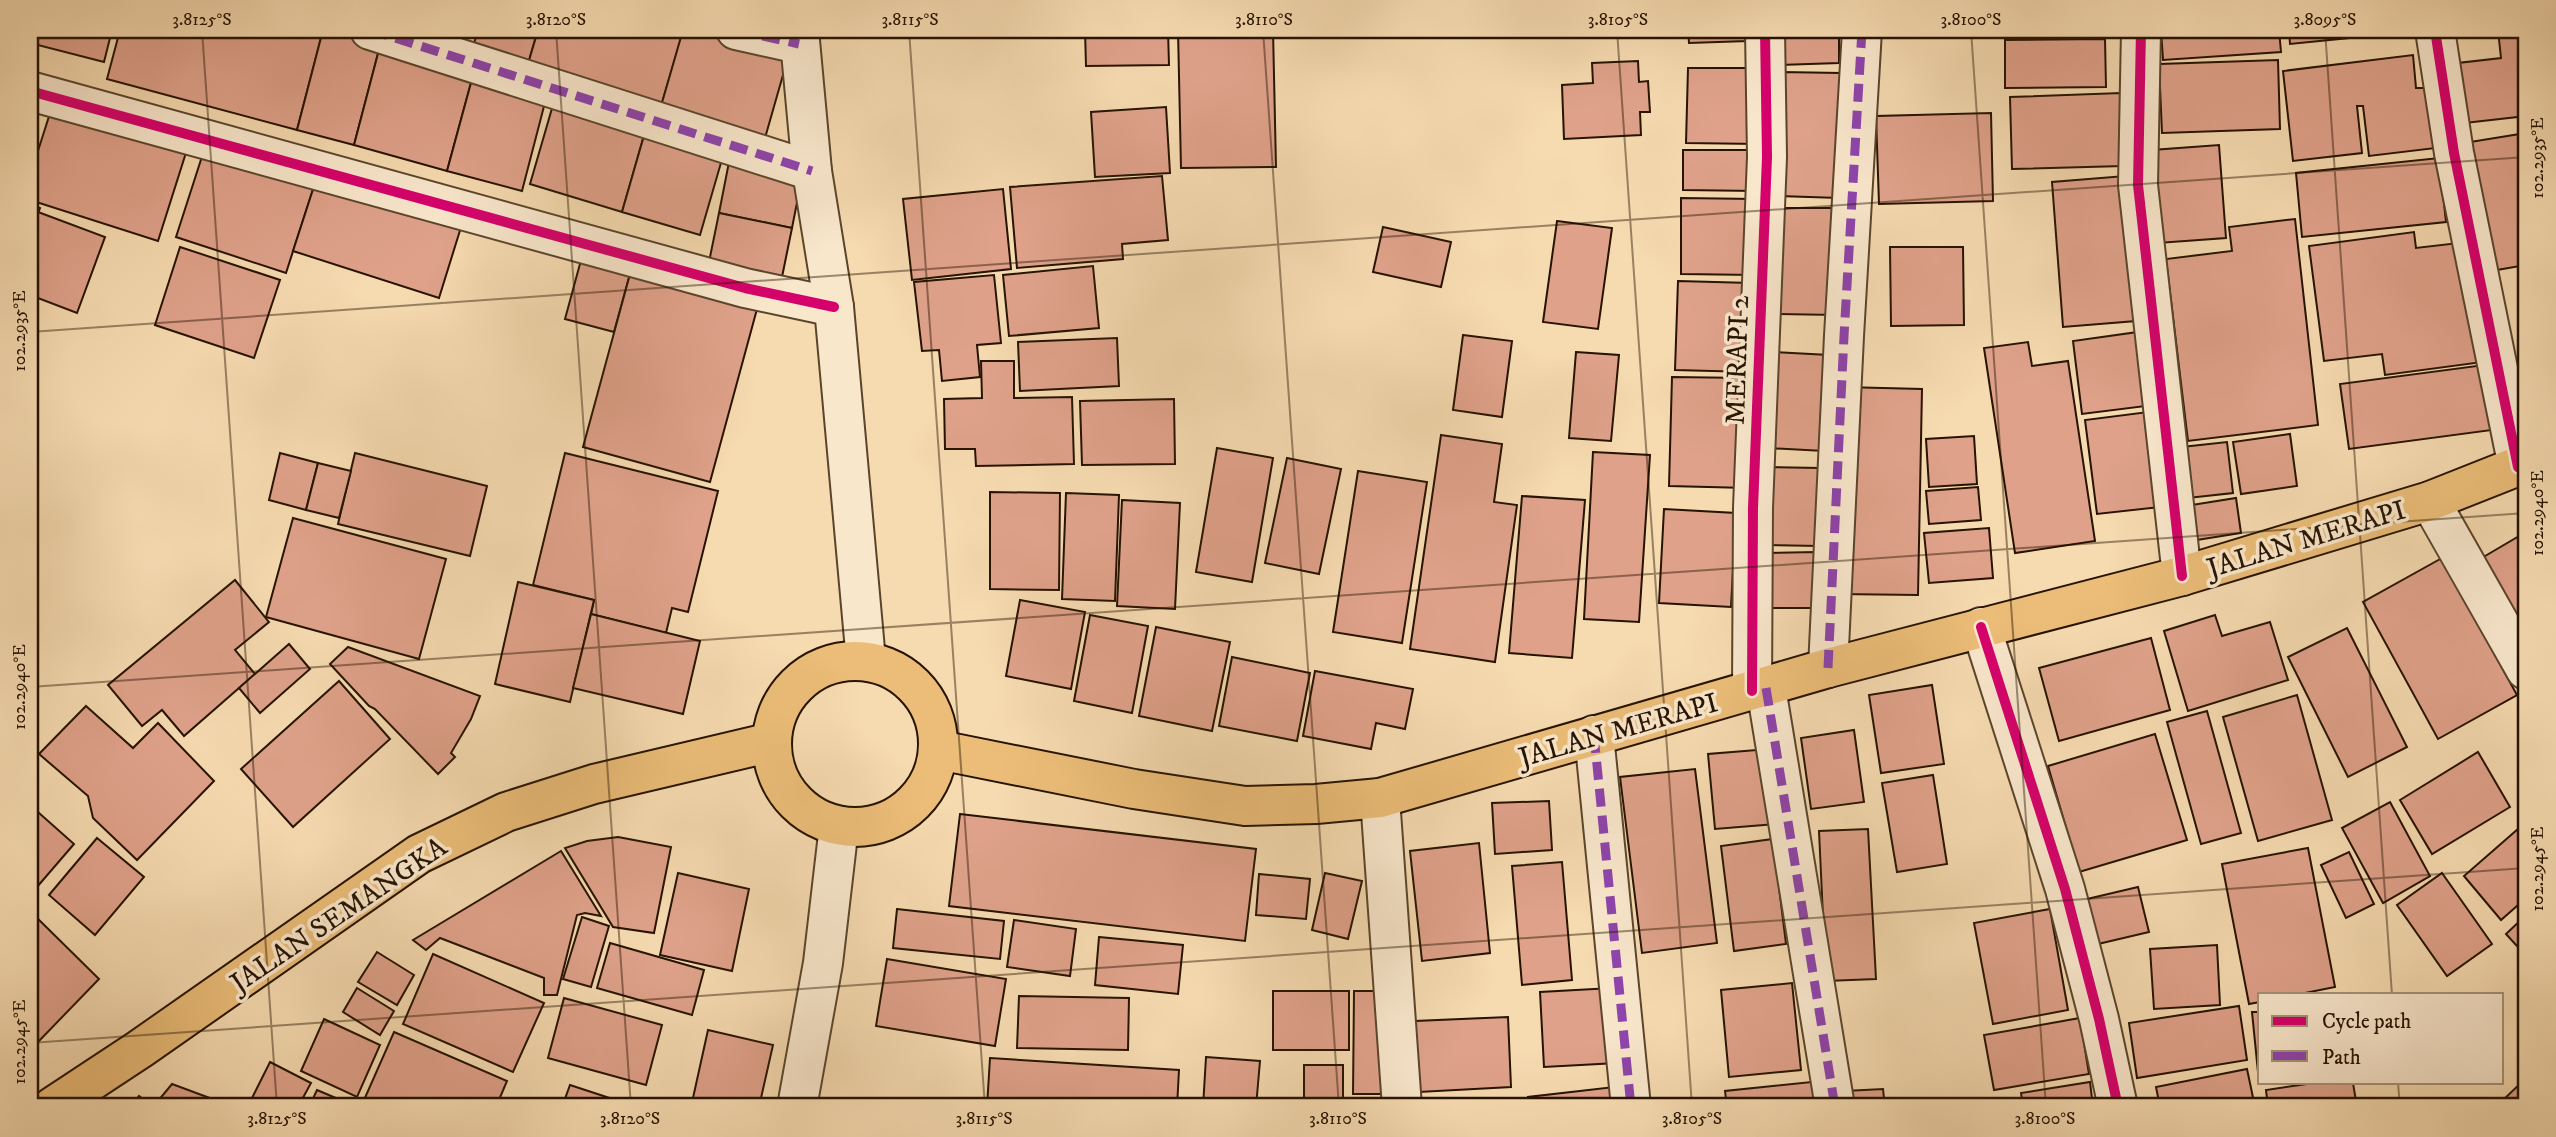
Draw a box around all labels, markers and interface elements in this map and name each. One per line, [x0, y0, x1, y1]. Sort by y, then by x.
text: 3.8125°S [172, 9, 232, 31]
text: 3.8120°S [526, 9, 586, 31]
text: 3.8115°S [881, 9, 939, 31]
text: 3.8110°S [1235, 9, 1293, 31]
text: 3.8105°S [1588, 9, 1648, 31]
text: 3.8100°S [1940, 9, 2002, 31]
text: 3.8095°S [2294, 9, 2356, 31]
text: 102.2935°E [2527, 117, 2549, 199]
text: 102.2935°E [9, 290, 31, 372]
street label: MERAPI 2 [1718, 295, 1757, 425]
text: 102.2940°E [2527, 470, 2549, 556]
street label: JALAN MERAPI [2200, 493, 2410, 587]
text: 102.2940°E [9, 644, 31, 730]
street label: JALAN MERAPI [1512, 685, 1722, 776]
text: 102.2945°E [2527, 826, 2549, 912]
street label: JALAN SEMANGKA [221, 829, 455, 1002]
legend [2258, 993, 2504, 1084]
text: 102.2945°E [9, 999, 31, 1085]
text: Cycle path [2322, 1009, 2411, 1035]
text: Path [2322, 1045, 2361, 1071]
text: 3.8125°S [247, 1108, 307, 1130]
text: 3.8120°S [600, 1108, 660, 1130]
text: 3.8115°S [955, 1108, 1013, 1130]
text: 3.8110°S [1309, 1108, 1367, 1130]
text: 3.8105°S [1662, 1108, 1722, 1130]
text: 3.8100°S [2014, 1108, 2076, 1130]

